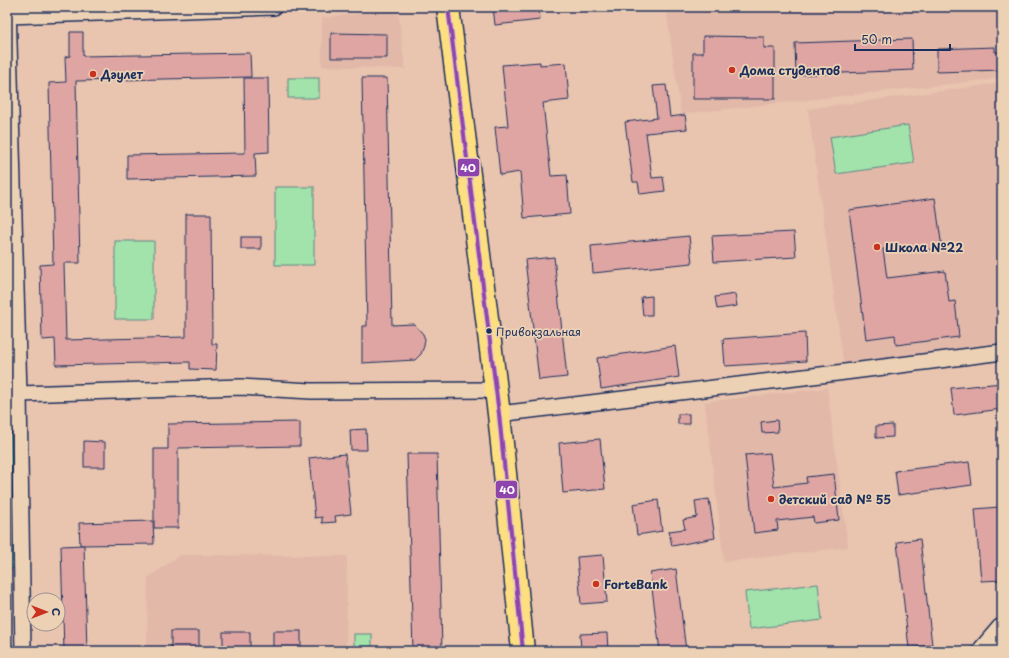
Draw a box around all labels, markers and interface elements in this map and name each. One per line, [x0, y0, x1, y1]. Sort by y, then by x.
scale bar [855, 26, 950, 52]
text: 50 m [861, 30, 892, 48]
place label: Дома студентов [739, 61, 840, 79]
place label: Дәулет [100, 65, 144, 83]
marker: Дома студентов [727, 65, 737, 75]
marker: Дәулет [88, 69, 98, 79]
line badge: 40 [457, 158, 480, 177]
text: 40 [460, 159, 476, 176]
place label: Школа №22 [885, 238, 963, 256]
marker: Школа №22 [872, 242, 882, 252]
place label: Привокзальная [496, 323, 581, 340]
marker: Привокзальная [484, 326, 494, 336]
line badge: 40 [495, 480, 518, 499]
text: 40 [499, 481, 515, 498]
place label: детский сад № 55 [779, 490, 891, 508]
marker: детский сад № 55 [766, 494, 776, 504]
place label: ForteBank [604, 575, 668, 593]
marker: ForteBank [591, 579, 601, 589]
north arrow [26, 592, 66, 632]
text: С [48, 608, 65, 616]

